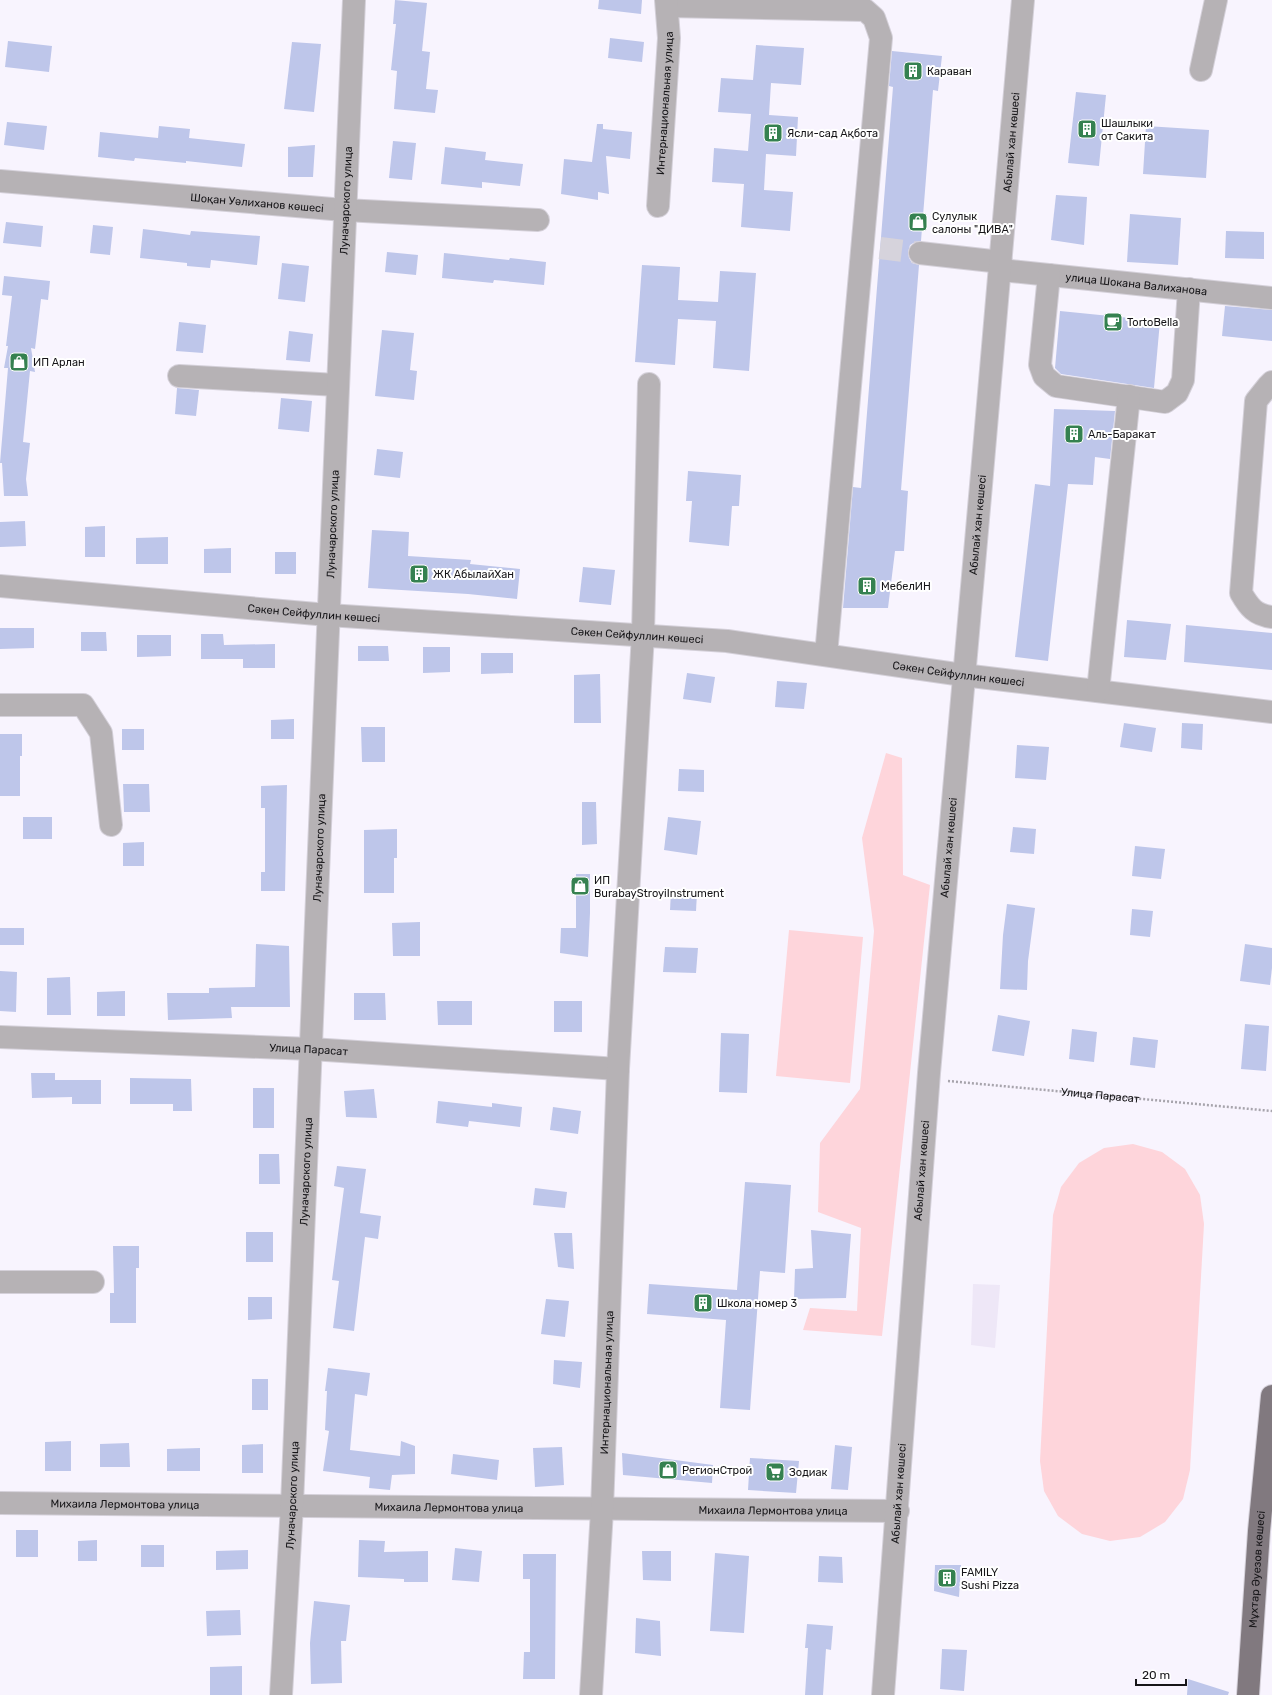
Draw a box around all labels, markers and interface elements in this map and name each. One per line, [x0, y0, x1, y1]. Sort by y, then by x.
street label: Интернациональная улица [654, 31, 676, 175]
building icon: Караван [902, 60, 924, 82]
place label: Караван [927, 65, 972, 78]
street label: Абылай хан көшесі [1001, 92, 1022, 193]
place label: Шашлыки от Сакита [1101, 117, 1153, 143]
building icon: Шашлыки от Сакита [1076, 118, 1098, 140]
building icon: Ясли-сад Ақбота [762, 122, 784, 144]
place label: Ясли-сад Ақбота [787, 127, 878, 140]
street label: Луначарского улица [338, 146, 355, 255]
street label: Шоқан Уәлиханов көшесі [190, 191, 324, 215]
place label: Сулулык салоны "ДИВА" [932, 210, 1013, 236]
shop icon: Сулулык салоны "ДИВА" [907, 211, 929, 233]
street label: улица Шокана Валиханова [1065, 271, 1208, 298]
cafe icon: TortoBella [1102, 311, 1124, 333]
place label: TortoBella [1127, 316, 1178, 329]
shop icon: ИП Арлан [8, 351, 30, 373]
place label: ИП Арлан [33, 356, 85, 369]
building icon: Аль-Баракат [1063, 423, 1085, 445]
place label: Аль-Баракат [1088, 428, 1156, 441]
street label: Луначарского улица [324, 470, 342, 579]
street label: Абылай хан көшесі [967, 474, 989, 576]
building icon: ЖК АбылайХан [408, 563, 430, 585]
place label: ЖК АбылайХан [433, 568, 514, 581]
building icon: МебелИН [856, 575, 878, 597]
place label: МебелИН [881, 580, 931, 593]
street label: Сәкен Сейфуллин көшесі [247, 602, 381, 625]
street label: Сәкен Сейфуллин көшесі [570, 625, 704, 646]
street label: Сәкен Сейфуллин көшесі [892, 659, 1025, 689]
street label: Луначарского улица [311, 793, 328, 902]
street label: Абылай хан көшесі [938, 797, 960, 898]
place label: ИП BurabayStroyiInstrument [594, 874, 725, 900]
shop icon: ИП BurabayStroyiInstrument [569, 875, 591, 897]
street label: Улица Парасат [269, 1041, 349, 1058]
street label: Улица Парасат [1061, 1086, 1140, 1106]
street label: Луначарского улица [298, 1117, 315, 1226]
street label: Абылай хан көшесі [912, 1120, 932, 1221]
building icon: Школа номер 3 [692, 1292, 714, 1314]
place label: Школа номер 3 [717, 1297, 797, 1310]
street label: Интернациональная улица [598, 1310, 616, 1454]
street label: Луначарского улица [283, 1441, 302, 1550]
street label: Абылай хан көшесі [889, 1443, 909, 1544]
shop icon: РегионСтрой [657, 1459, 679, 1481]
supermarket icon: Зодиак [764, 1461, 786, 1483]
place label: РегионСтрой [682, 1464, 752, 1477]
place label: Зодиак [789, 1466, 828, 1479]
street label: Михаила Лермонтова улица [50, 1497, 199, 1512]
street label: Михаила Лермонтова улица [374, 1501, 524, 1515]
street label: Михаила Лермонтова улица [698, 1504, 848, 1518]
street label: Мұхтар Әуезов көшесі [1247, 1510, 1268, 1628]
place label: FAMILY Sushi Pizza [961, 1566, 1019, 1592]
building icon: FAMILY Sushi Pizza [936, 1567, 958, 1589]
scale bar [1136, 1661, 1186, 1687]
text: 20 m [1142, 1668, 1170, 1682]

